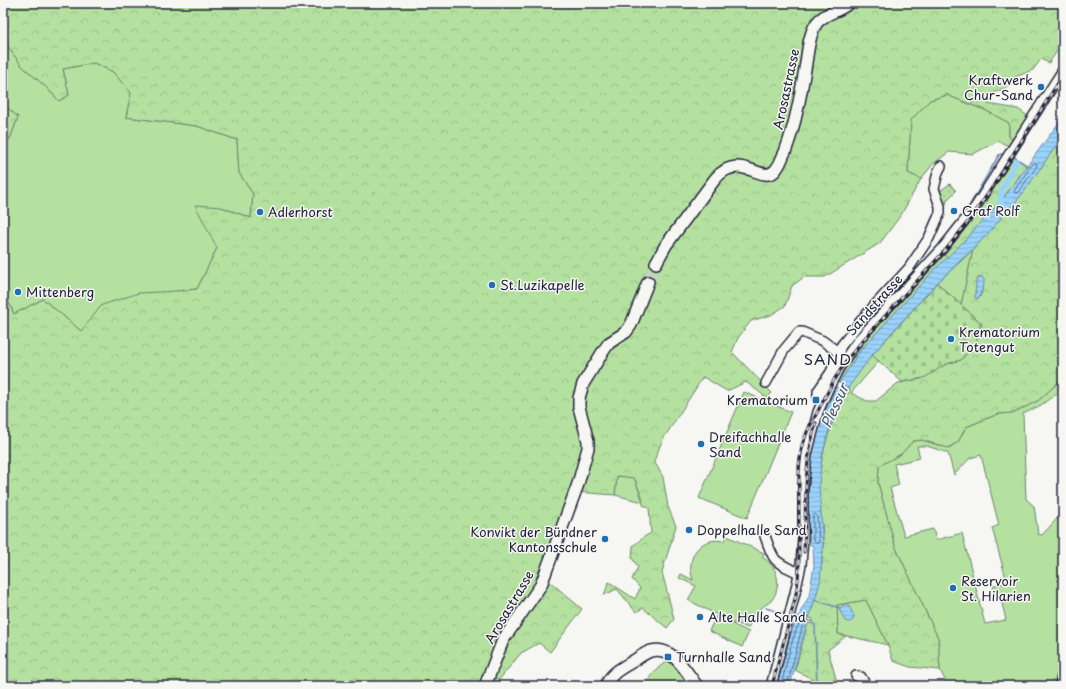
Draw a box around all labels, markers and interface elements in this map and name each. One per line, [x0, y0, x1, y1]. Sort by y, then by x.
street label: Arosastrasse [768, 47, 803, 131]
place label: Kraftwerk Chur-Sand [964, 70, 1033, 104]
marker: Kraftwerk Chur-Sand [1036, 82, 1046, 92]
place label: Graf Rolf [962, 201, 1021, 220]
place label: Adlerhorst [268, 202, 333, 221]
marker: Graf Rolf [949, 206, 959, 216]
marker: Adlerhorst [255, 207, 265, 217]
street label: Sandstrasse [841, 270, 906, 339]
place label: St.Luzikapelle [500, 275, 585, 294]
marker: St.Luzikapelle [487, 280, 497, 290]
place label: Mittenberg [26, 282, 94, 301]
marker: Mittenberg [13, 287, 23, 297]
place label: Krematorium Totengut [959, 322, 1040, 356]
marker: Krematorium Totengut [946, 334, 956, 344]
district label: SAND [804, 347, 852, 370]
water label: Plessur [815, 378, 855, 432]
place label: Krematorium [727, 390, 808, 409]
marker: Krematorium [811, 395, 821, 405]
place label: Dreifachhalle Sand [709, 427, 791, 461]
marker: Dreifachhalle Sand [696, 439, 706, 449]
place label: Doppelhalle Sand [697, 520, 807, 539]
place label: Konvikt der Bündner Kantonsschule [470, 522, 598, 556]
marker: Doppelhalle Sand [684, 525, 694, 535]
marker: Konvikt der Bündner Kantonsschule [600, 534, 610, 544]
street label: Arosastrasse [479, 567, 538, 647]
place label: Reservoir St. Hilarien [961, 571, 1031, 605]
marker: Reservoir St. Hilarien [948, 583, 958, 593]
place label: Alte Halle Sand [708, 607, 806, 626]
marker: Alte Halle Sand [695, 612, 705, 622]
place label: Turnhalle Sand [676, 647, 771, 666]
marker: Turnhalle Sand [663, 652, 673, 662]

